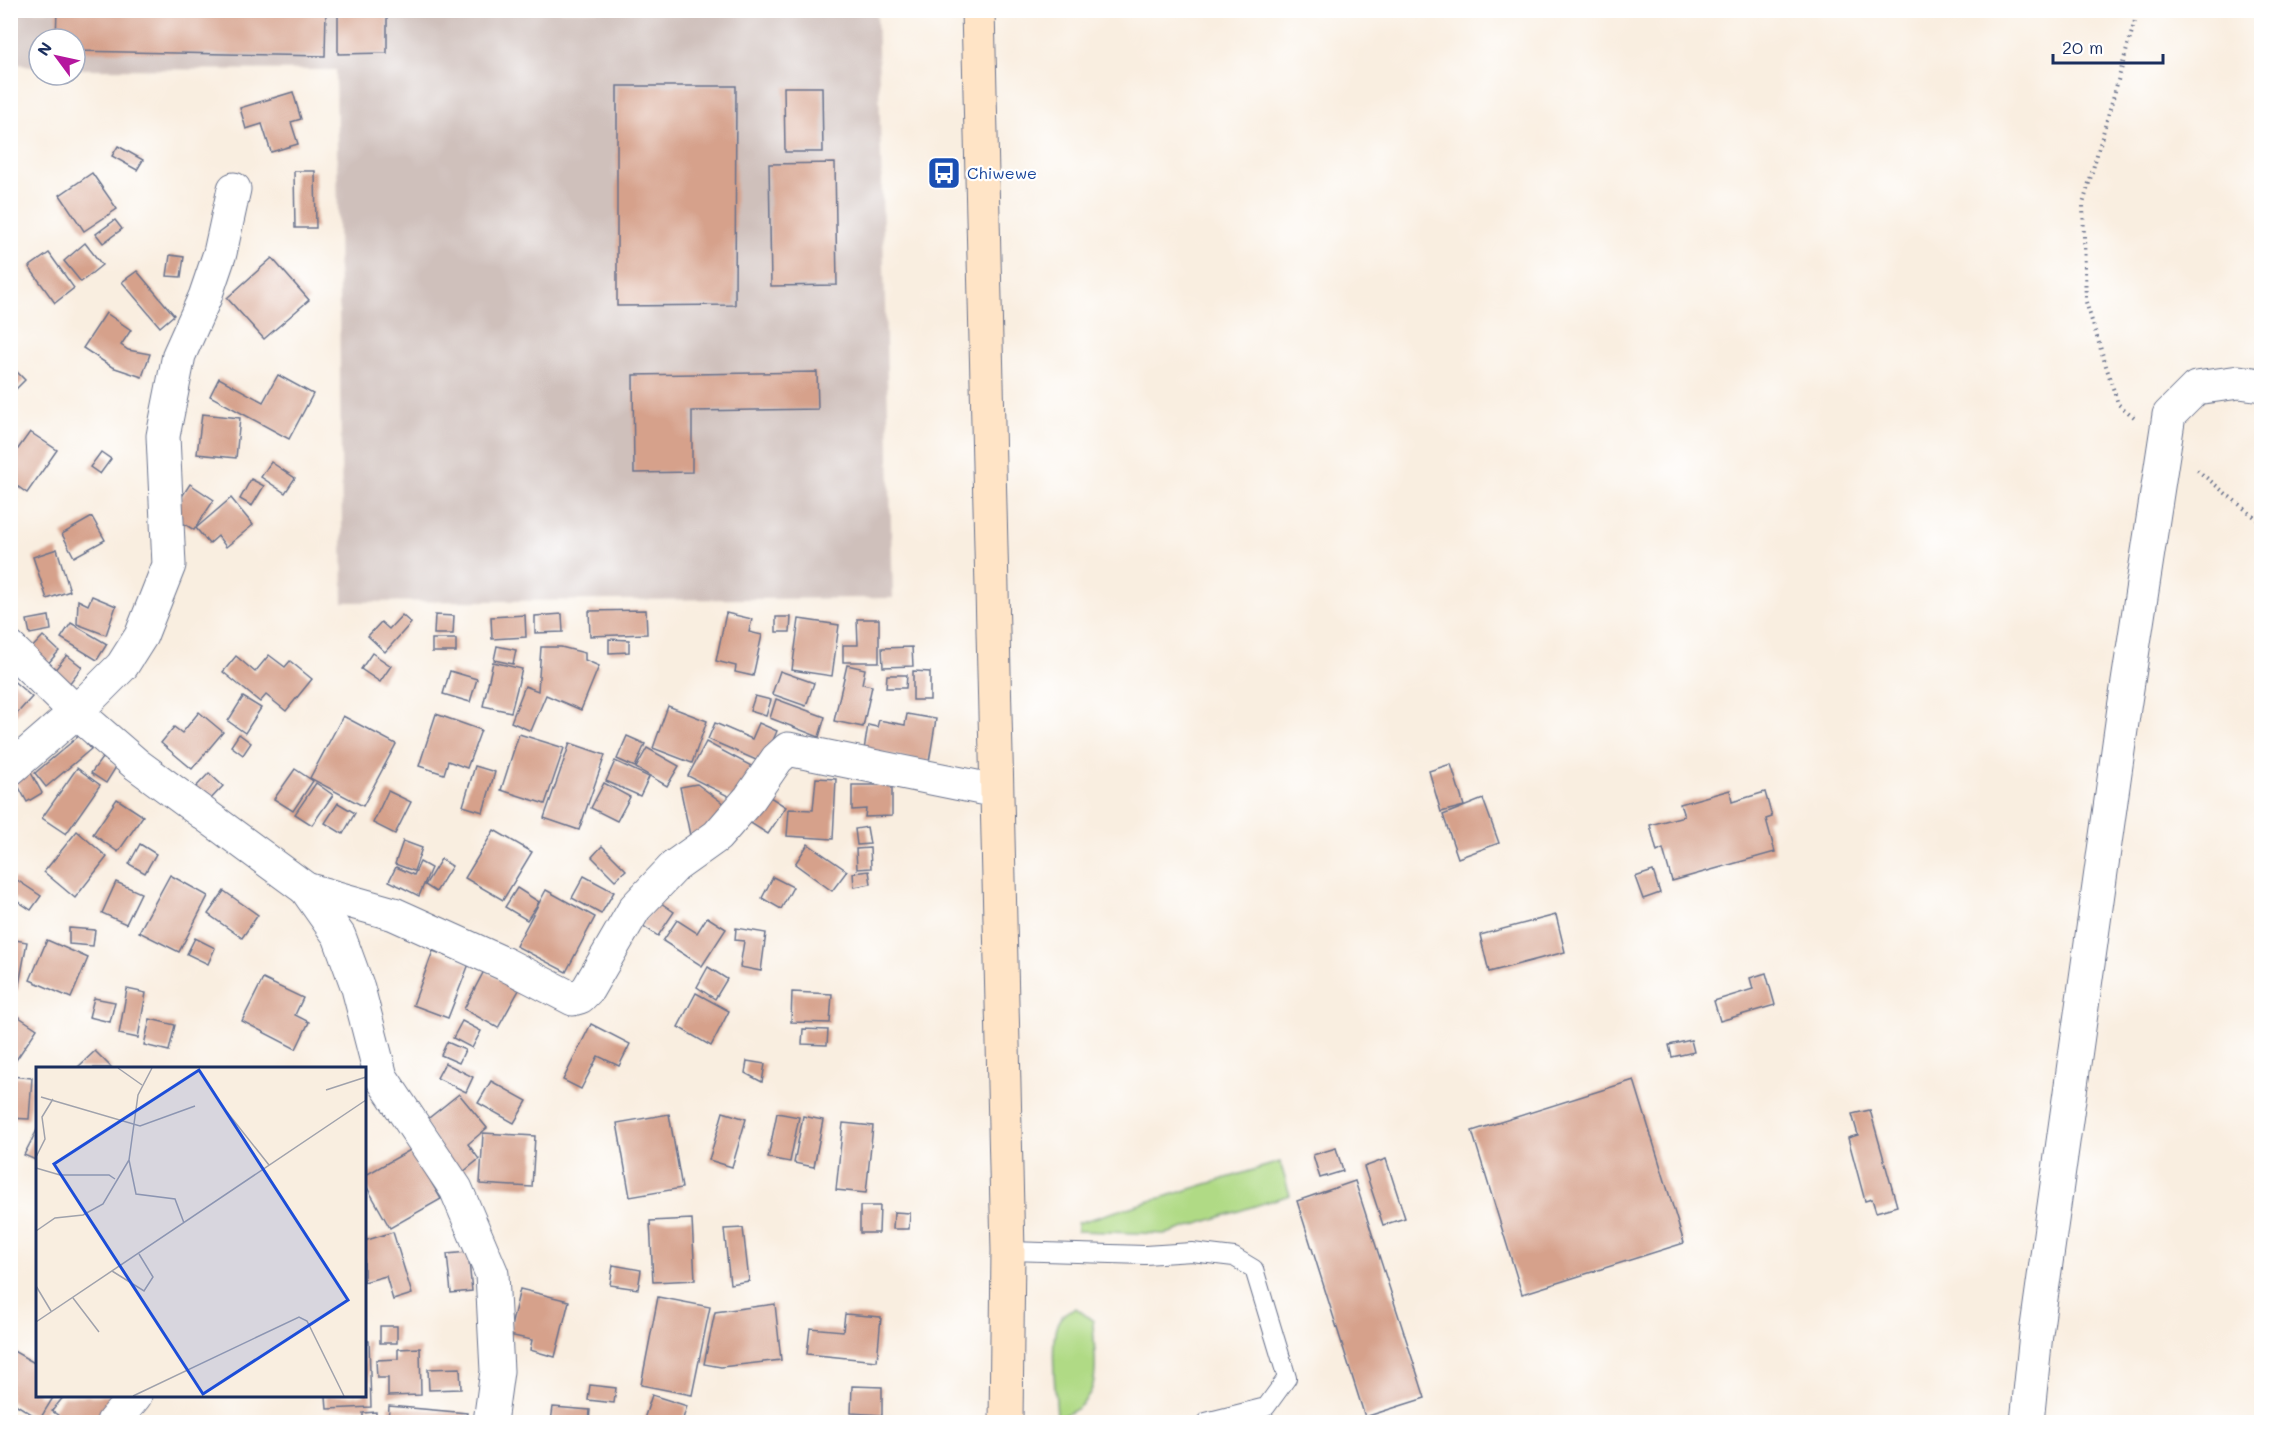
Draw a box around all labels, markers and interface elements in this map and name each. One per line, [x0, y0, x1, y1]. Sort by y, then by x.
north arrow [27, 27, 87, 87]
scale bar [2053, 27, 2162, 65]
text: 20 m [2062, 35, 2103, 59]
text: N [32, 38, 56, 59]
bus stop icon: Chiwewe [926, 155, 962, 191]
place label: Chiwewe [967, 162, 1037, 183]
inset map [36, 1067, 366, 1397]

